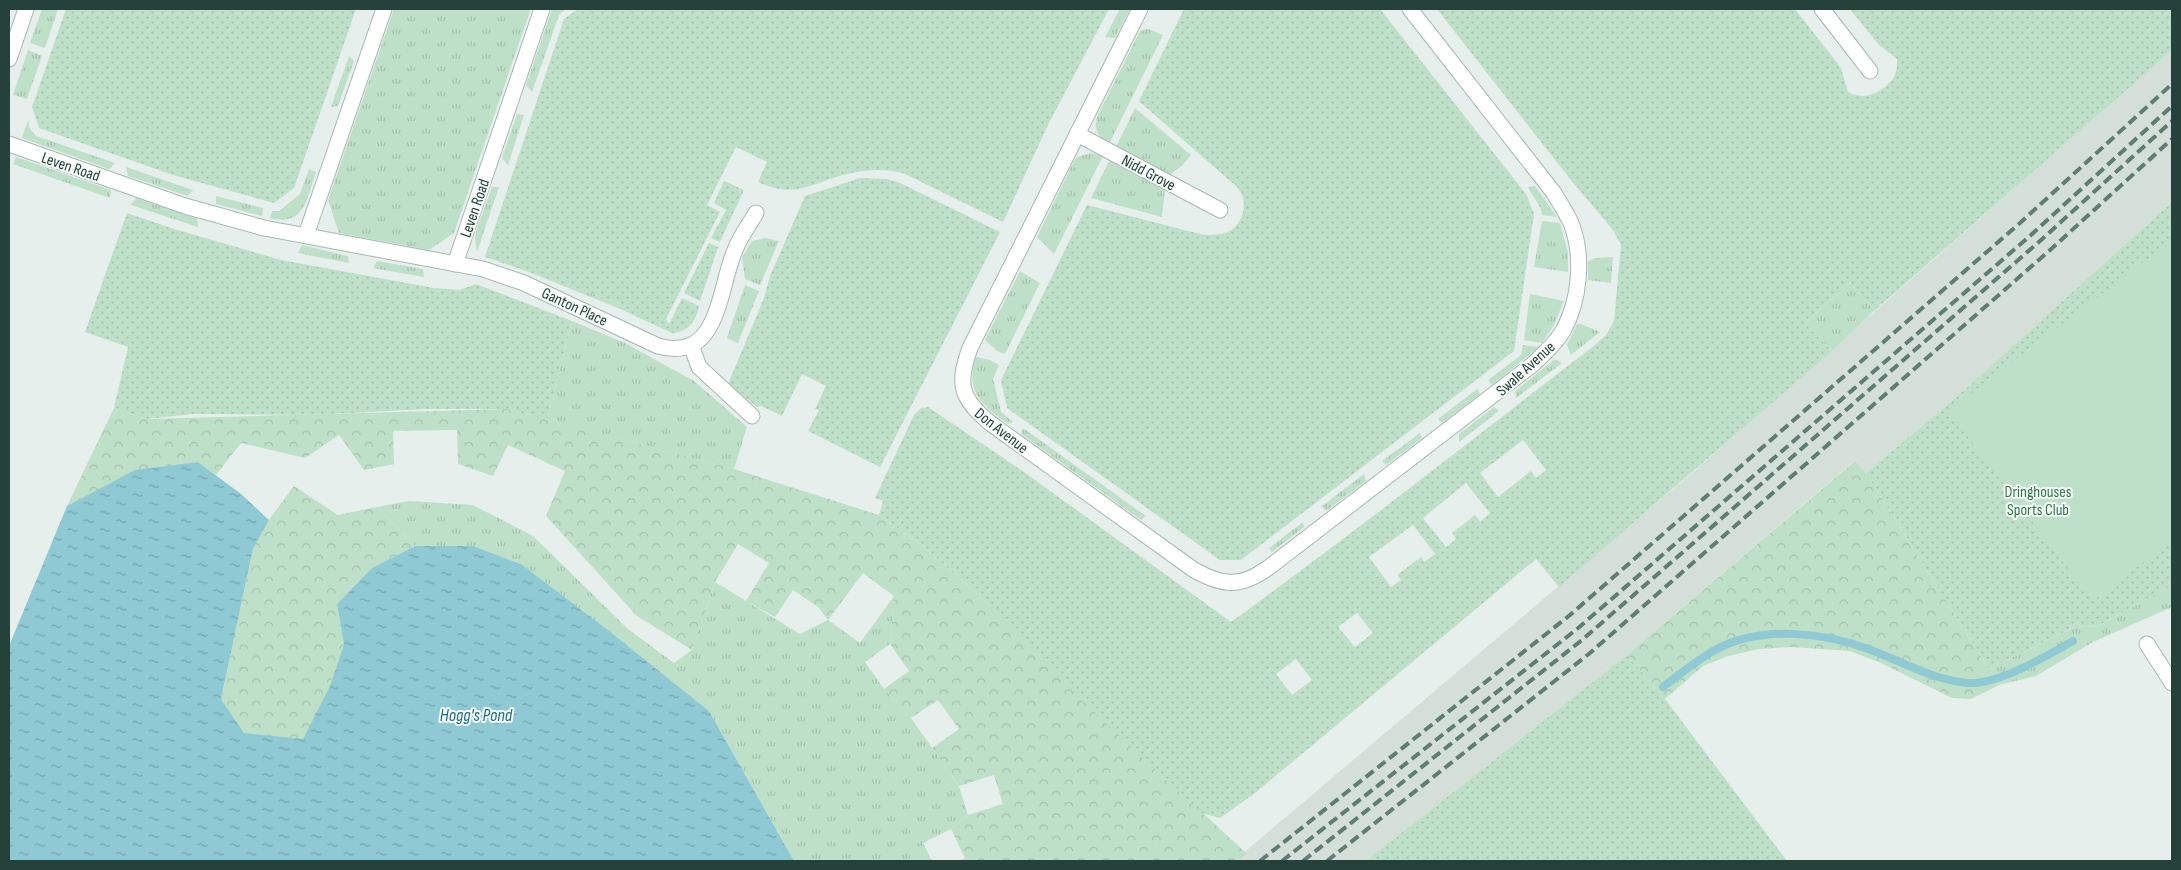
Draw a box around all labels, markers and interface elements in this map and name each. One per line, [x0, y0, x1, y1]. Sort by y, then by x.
street label: Leven Road [39, 149, 102, 186]
street label: Nidd Grove [1118, 151, 1179, 195]
street label: Leven Road [457, 177, 494, 240]
street label: Ganton Place [538, 284, 610, 331]
street label: Swale Avenue [1493, 338, 1559, 401]
street label: Don Avenue [970, 404, 1032, 458]
park label: Dringhouses Sports Club [2005, 483, 2072, 520]
water label: Hogg's Pond [440, 705, 513, 726]

